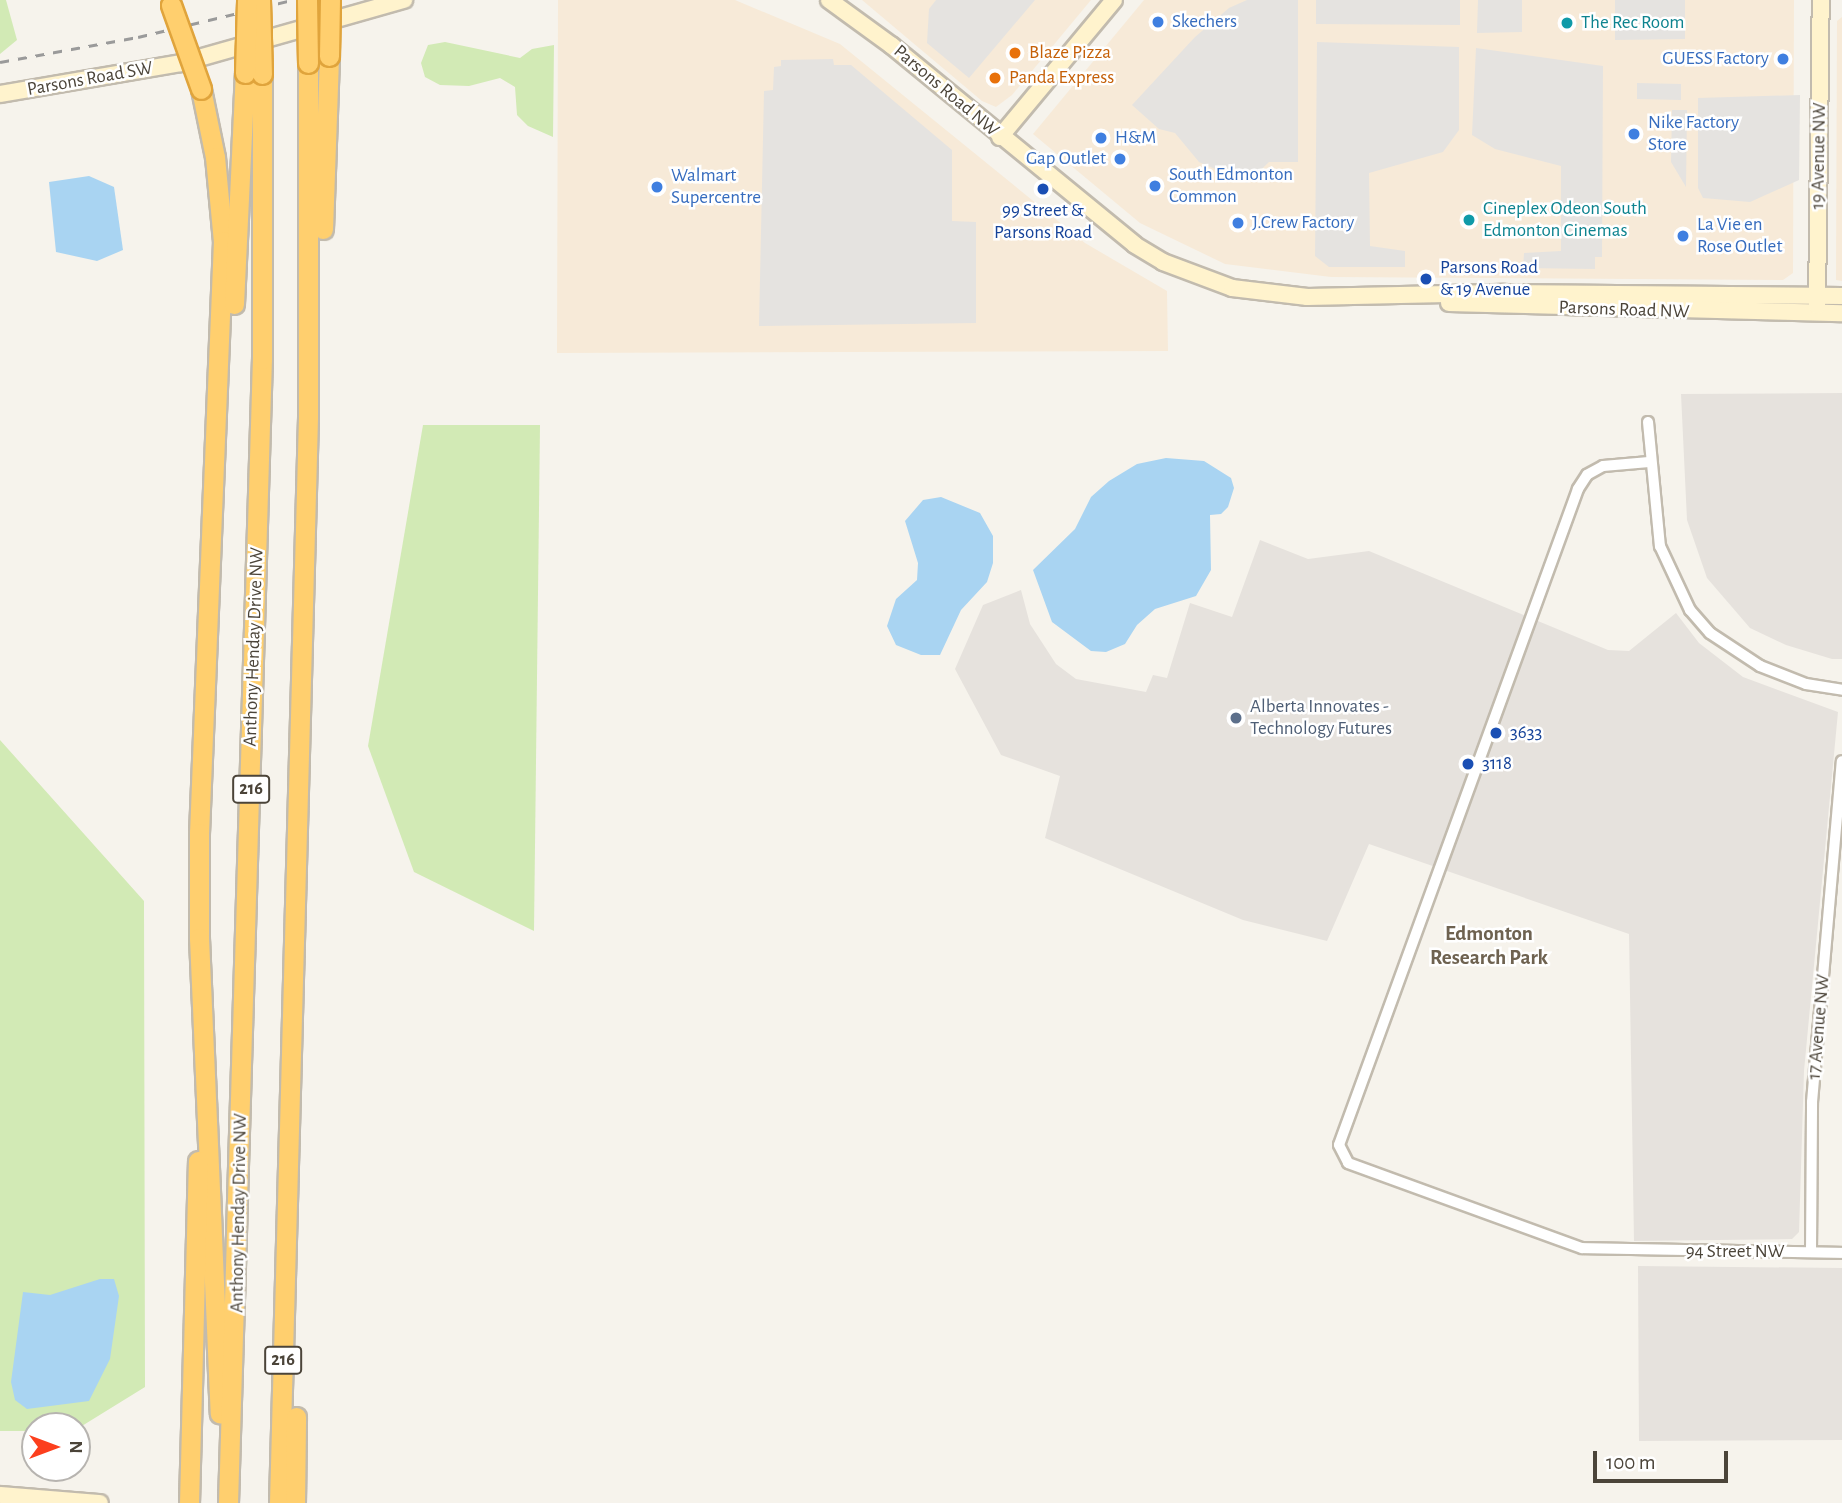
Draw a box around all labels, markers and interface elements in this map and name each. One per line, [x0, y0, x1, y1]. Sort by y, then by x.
place label: Skechers [1172, 11, 1237, 33]
place label: The Rec Room [1581, 12, 1684, 34]
marker: Skechers [1150, 14, 1166, 30]
marker: The Rec Room [1559, 15, 1575, 31]
street label: Parsons Road NW [889, 40, 1003, 142]
place label: Blaze Pizza [1029, 42, 1111, 64]
marker: Blaze Pizza [1007, 45, 1023, 61]
place label: GUESS Factory [1662, 48, 1769, 70]
marker: GUESS Factory [1775, 51, 1791, 67]
street label: Parsons Road SW [25, 57, 155, 101]
place label: Panda Express [1009, 67, 1114, 89]
marker: Panda Express [987, 70, 1003, 86]
street label: 19 Avenue NW [1807, 102, 1831, 210]
place label: Nike Factory Store [1648, 112, 1739, 156]
marker: Nike Factory Store [1626, 126, 1642, 142]
place label: H&M [1115, 127, 1156, 149]
marker: H&M [1093, 130, 1109, 146]
place label: Gap Outlet [1026, 148, 1106, 170]
marker: Gap Outlet [1112, 151, 1128, 167]
place label: South Edmonton Common [1169, 164, 1293, 208]
place label: Walmart Supercentre [671, 165, 761, 209]
marker: South Edmonton Common [1147, 178, 1163, 194]
marker: Walmart Supercentre [649, 179, 665, 195]
marker: 99 Street & Parsons Road [1035, 181, 1051, 197]
place label: Cineplex Odeon South Edmonton Cinemas [1483, 198, 1647, 242]
place label: 99 Street & Parsons Road [994, 200, 1092, 244]
place label: J.Crew Factory [1252, 212, 1354, 234]
marker: Cineplex Odeon South Edmonton Cinemas [1461, 212, 1477, 228]
place label: La Vie en Rose Outlet [1697, 214, 1782, 258]
marker: J.Crew Factory [1230, 215, 1246, 231]
marker: La Vie en Rose Outlet [1675, 228, 1691, 244]
place label: Parsons Road & 19 Avenue [1440, 257, 1538, 301]
marker: Parsons Road & 19 Avenue [1418, 271, 1434, 287]
street label: Parsons Road NW [1558, 296, 1690, 324]
street label: Anthony Henday Drive NW [239, 547, 269, 747]
place label: Alberta Innovates - Technology Futures [1250, 696, 1392, 740]
marker: Alberta Innovates - Technology Futures [1228, 710, 1244, 726]
place label: 3633 [1510, 722, 1542, 744]
marker: 3633 [1488, 725, 1504, 741]
place label: 3118 [1482, 753, 1512, 775]
marker: 3118 [1460, 756, 1476, 772]
road number: 216 [232, 774, 270, 804]
district label: Edmonton Research Park [1430, 921, 1548, 971]
street label: 17 Avenue NW [1803, 973, 1835, 1081]
street label: Anthony Henday Drive NW [226, 1113, 252, 1313]
street label: 94 Street NW [1686, 1241, 1784, 1263]
road number: 216 [264, 1345, 302, 1374]
north arrow [21, 1412, 91, 1482]
scale bar [1597, 1436, 1732, 1480]
text: N [66, 1440, 85, 1454]
text: 100 m [1606, 1452, 1656, 1473]

